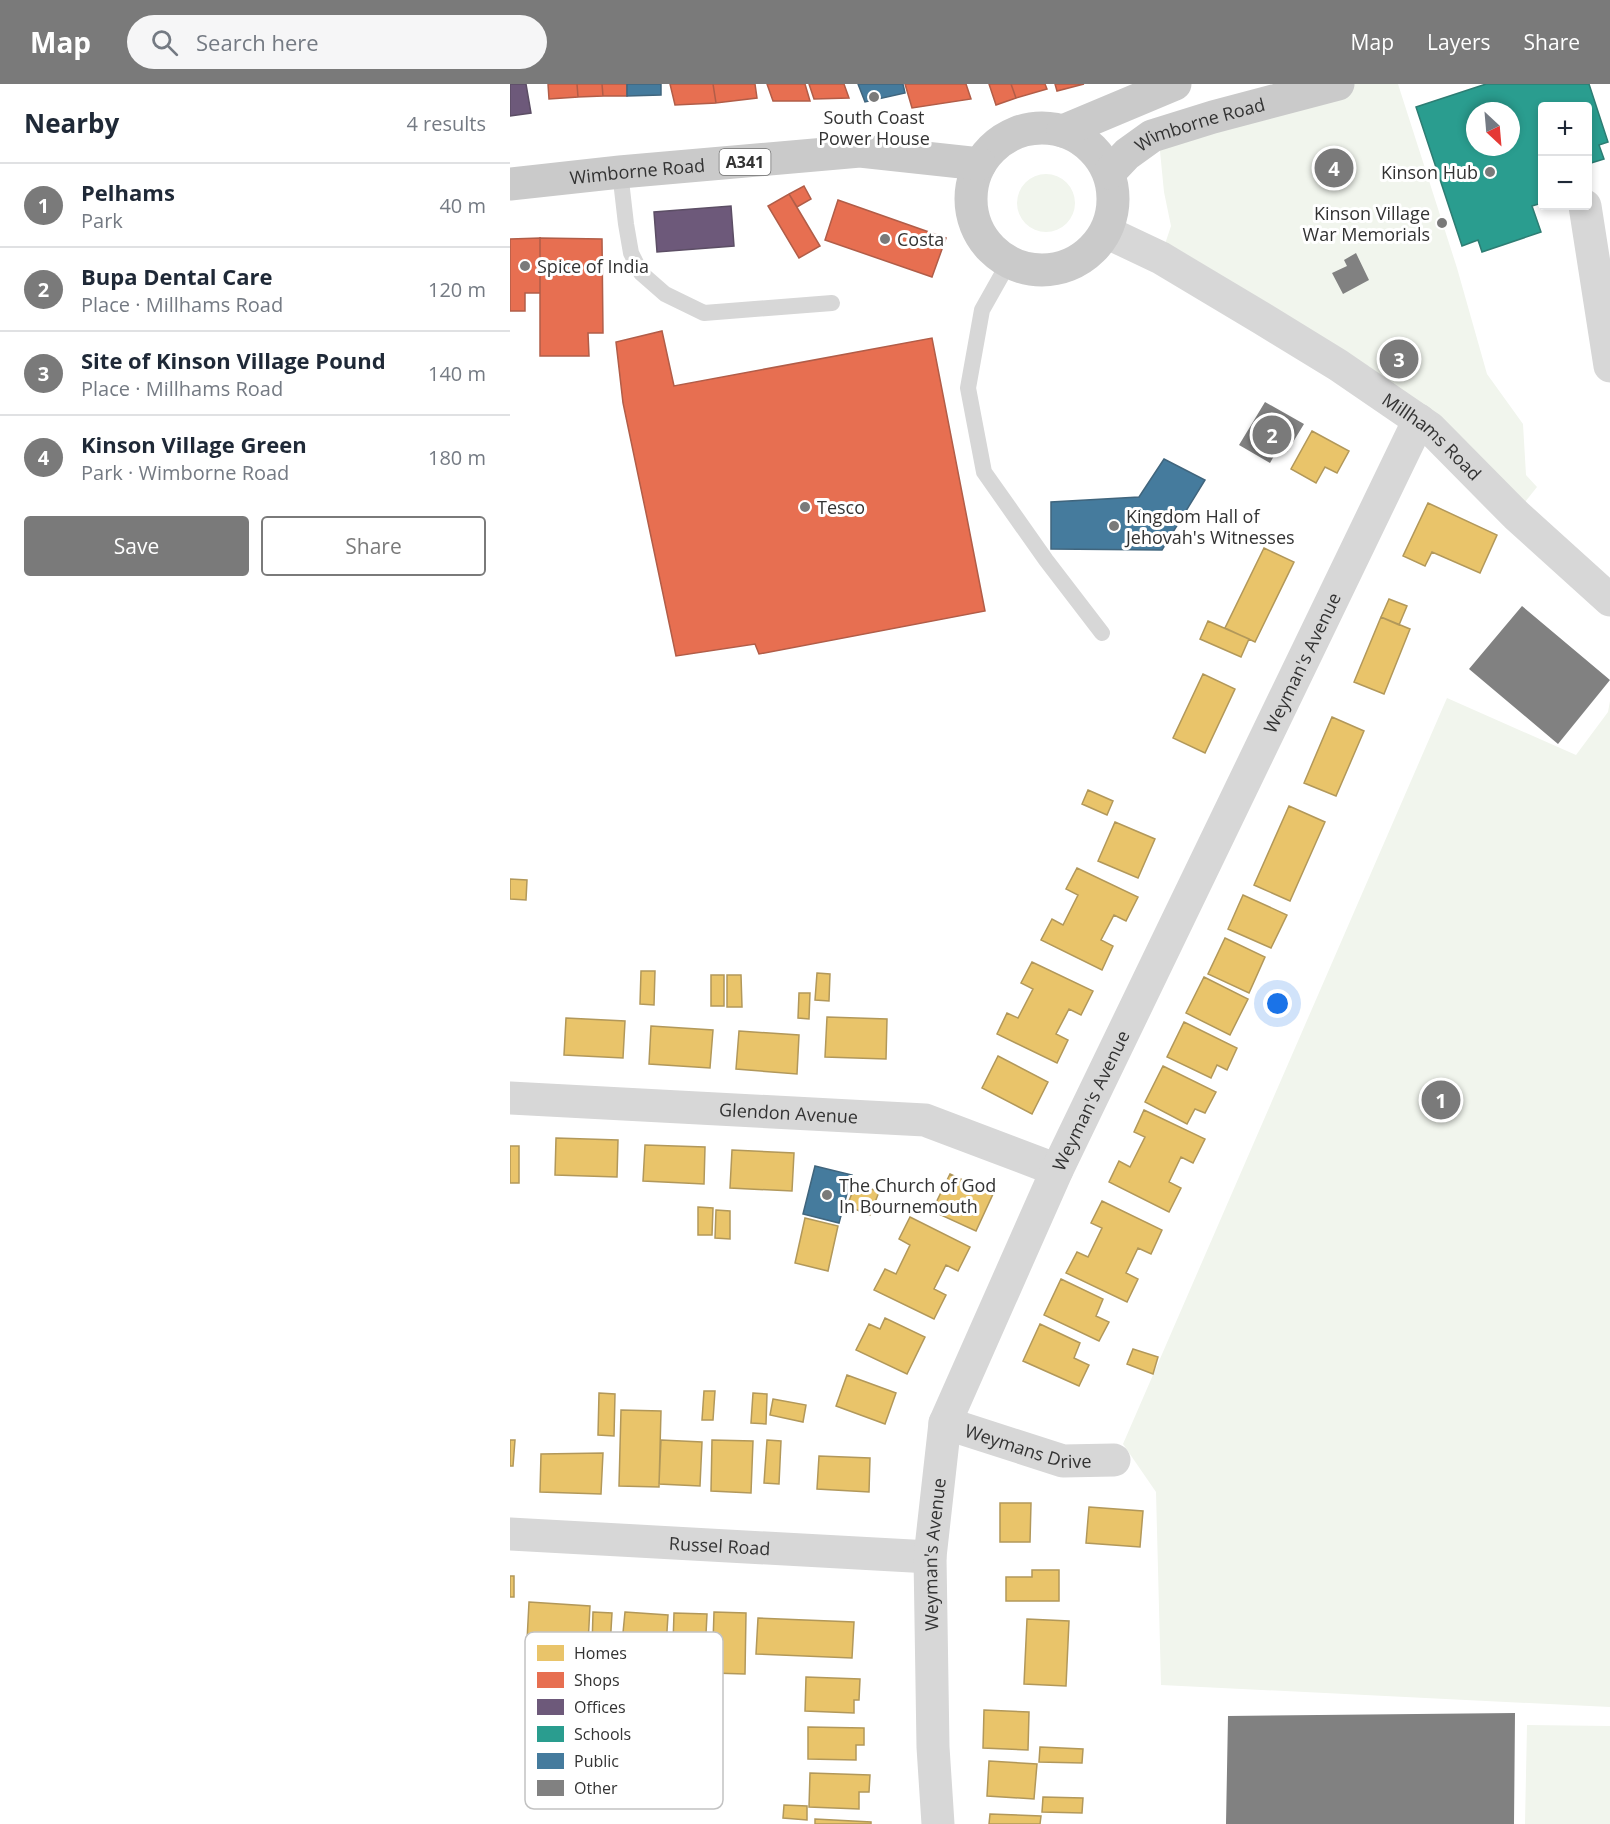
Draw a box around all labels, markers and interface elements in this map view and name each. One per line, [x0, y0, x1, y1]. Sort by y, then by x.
search box [127, 15, 547, 69]
text: Map [30, 23, 91, 61]
icon: search [148, 26, 181, 59]
text: Search here [196, 27, 319, 57]
text: Map [1351, 28, 1394, 56]
text: Layers [1427, 28, 1491, 56]
text: Share [1524, 28, 1580, 56]
marker: South Coast Power House [867, 90, 881, 104]
street label: Wimborne Road [1130, 92, 1267, 157]
north arrow [1466, 102, 1520, 156]
map controls [1538, 102, 1592, 210]
button: + [1538, 102, 1592, 156]
text: Nearby [24, 105, 119, 141]
place label: South Coast Power House [818, 105, 930, 150]
text: 4 results [406, 110, 486, 137]
pin: 4 [1314, 146, 1354, 190]
road number: A341 [720, 149, 770, 175]
street label: Wimborne Road [568, 153, 706, 189]
button: − [1538, 156, 1592, 210]
place label: Kinson Hub [1381, 160, 1478, 184]
marker: Kinson Hub [1483, 165, 1497, 179]
text: Pelhams [81, 177, 175, 207]
text: 1 [38, 192, 49, 219]
text: 40 m [439, 192, 486, 219]
place label: Kinson Village War Memorials [1303, 201, 1430, 246]
text: Park [81, 207, 123, 234]
marker: Kinson Village War Memorials [1435, 216, 1449, 230]
place label: Costa [897, 227, 944, 251]
marker: Costa [878, 232, 892, 246]
place label: Spice of India [537, 254, 649, 278]
marker: Spice of India [518, 259, 532, 273]
text: Bupa Dental Care [81, 261, 272, 291]
text: 2 [38, 276, 49, 303]
text: 120 m [428, 276, 486, 303]
text: Place · Millhams Road [81, 291, 283, 318]
pin: 3 [1380, 336, 1418, 382]
text: Site of Kinson Village Pound [81, 345, 386, 375]
text: 3 [38, 360, 49, 387]
text: 140 m [428, 360, 486, 387]
text: Place · Millhams Road [81, 375, 283, 402]
street label: Millhams Road [1378, 387, 1487, 485]
pin: 2 [1252, 412, 1292, 458]
text: Kinson Village Green [81, 429, 307, 459]
text: 4 [38, 444, 49, 471]
text: 180 m [428, 444, 486, 471]
text: Park · Wimborne Road [81, 459, 289, 486]
place label: Tesco [817, 495, 865, 519]
marker: Tesco [798, 500, 812, 514]
place label: Kingdom Hall of Jehovah's Witnesses [1124, 504, 1295, 549]
button: Save [24, 516, 249, 576]
button: Share [261, 516, 486, 576]
marker: Kingdom Hall of Jehovah's Witnesses [1107, 519, 1121, 533]
street label: Weyman's Avenue [1258, 588, 1346, 737]
your location [1263, 989, 1292, 1018]
street label: Weyman's Avenue [1046, 1026, 1135, 1175]
pin: 1 [1422, 1078, 1460, 1122]
street label: Glendon Avenue [719, 1097, 859, 1128]
place label: The Church of God In Bournemouth [839, 1173, 996, 1218]
marker: The Church of God In Bournemouth [820, 1188, 834, 1202]
street label: Weymans Drive [962, 1418, 1092, 1473]
street label: Weyman's Avenue [918, 1477, 951, 1631]
street label: Russel Road [668, 1531, 771, 1560]
legend [525, 1632, 723, 1809]
text: Homes [574, 1642, 627, 1664]
text: Shops [574, 1669, 620, 1691]
text: Offices [574, 1696, 626, 1718]
text: Schools [574, 1723, 631, 1745]
text: Public [574, 1750, 619, 1772]
text: Other [574, 1777, 618, 1799]

